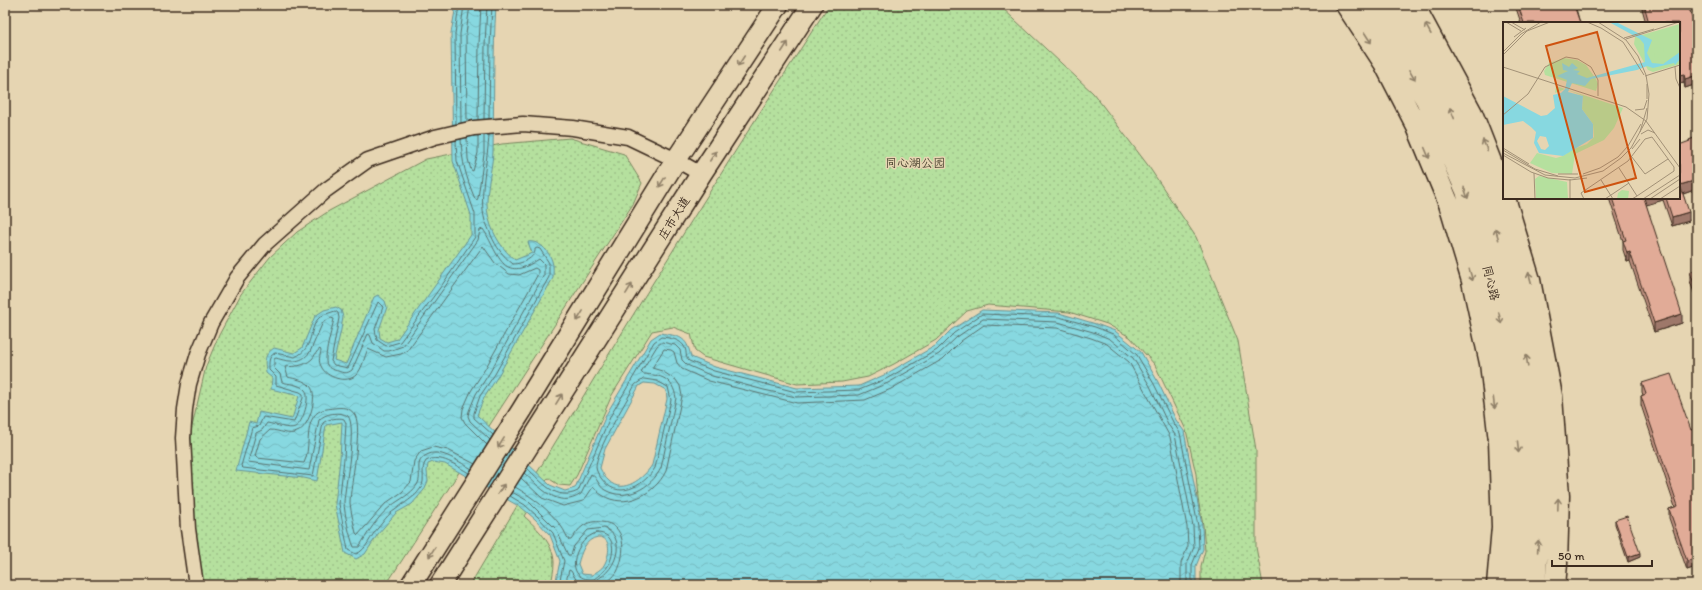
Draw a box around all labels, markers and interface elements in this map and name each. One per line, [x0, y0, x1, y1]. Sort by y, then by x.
inset map [1503, 22, 1680, 199]
one-way arrow [1423, 23, 1431, 35]
one-way arrow [1364, 32, 1372, 44]
one-way arrow [781, 41, 789, 53]
one-way arrow [737, 55, 745, 66]
one-way arrow [1408, 69, 1416, 81]
one-way arrow [1447, 107, 1455, 119]
one-way arrow [1481, 140, 1488, 152]
one-way arrow [1424, 146, 1432, 158]
one-way arrow [709, 151, 717, 162]
park label: 同心湖公园 [885, 156, 945, 170]
one-way arrow [658, 176, 666, 188]
one-way arrow [1463, 186, 1470, 199]
street label: 庄市大道 [655, 194, 693, 242]
one-way arrow [1493, 228, 1500, 241]
street label: 同心路 [1480, 264, 1502, 302]
one-way arrow [1468, 269, 1475, 282]
one-way arrow [1525, 272, 1533, 285]
one-way arrow [625, 283, 633, 295]
one-way arrow [575, 310, 583, 322]
one-way arrow [1497, 311, 1505, 324]
one-way arrow [1523, 355, 1531, 368]
one-way arrow [556, 393, 564, 405]
one-way arrow [1490, 396, 1498, 409]
one-way arrow [497, 438, 505, 449]
one-way arrow [1514, 440, 1522, 453]
one-way arrow [497, 484, 505, 495]
one-way arrow [1555, 498, 1562, 511]
one-way arrow [1534, 540, 1541, 553]
scale bar [1552, 542, 1652, 568]
one-way arrow [428, 546, 436, 557]
text: 50 m [1558, 549, 1584, 563]

